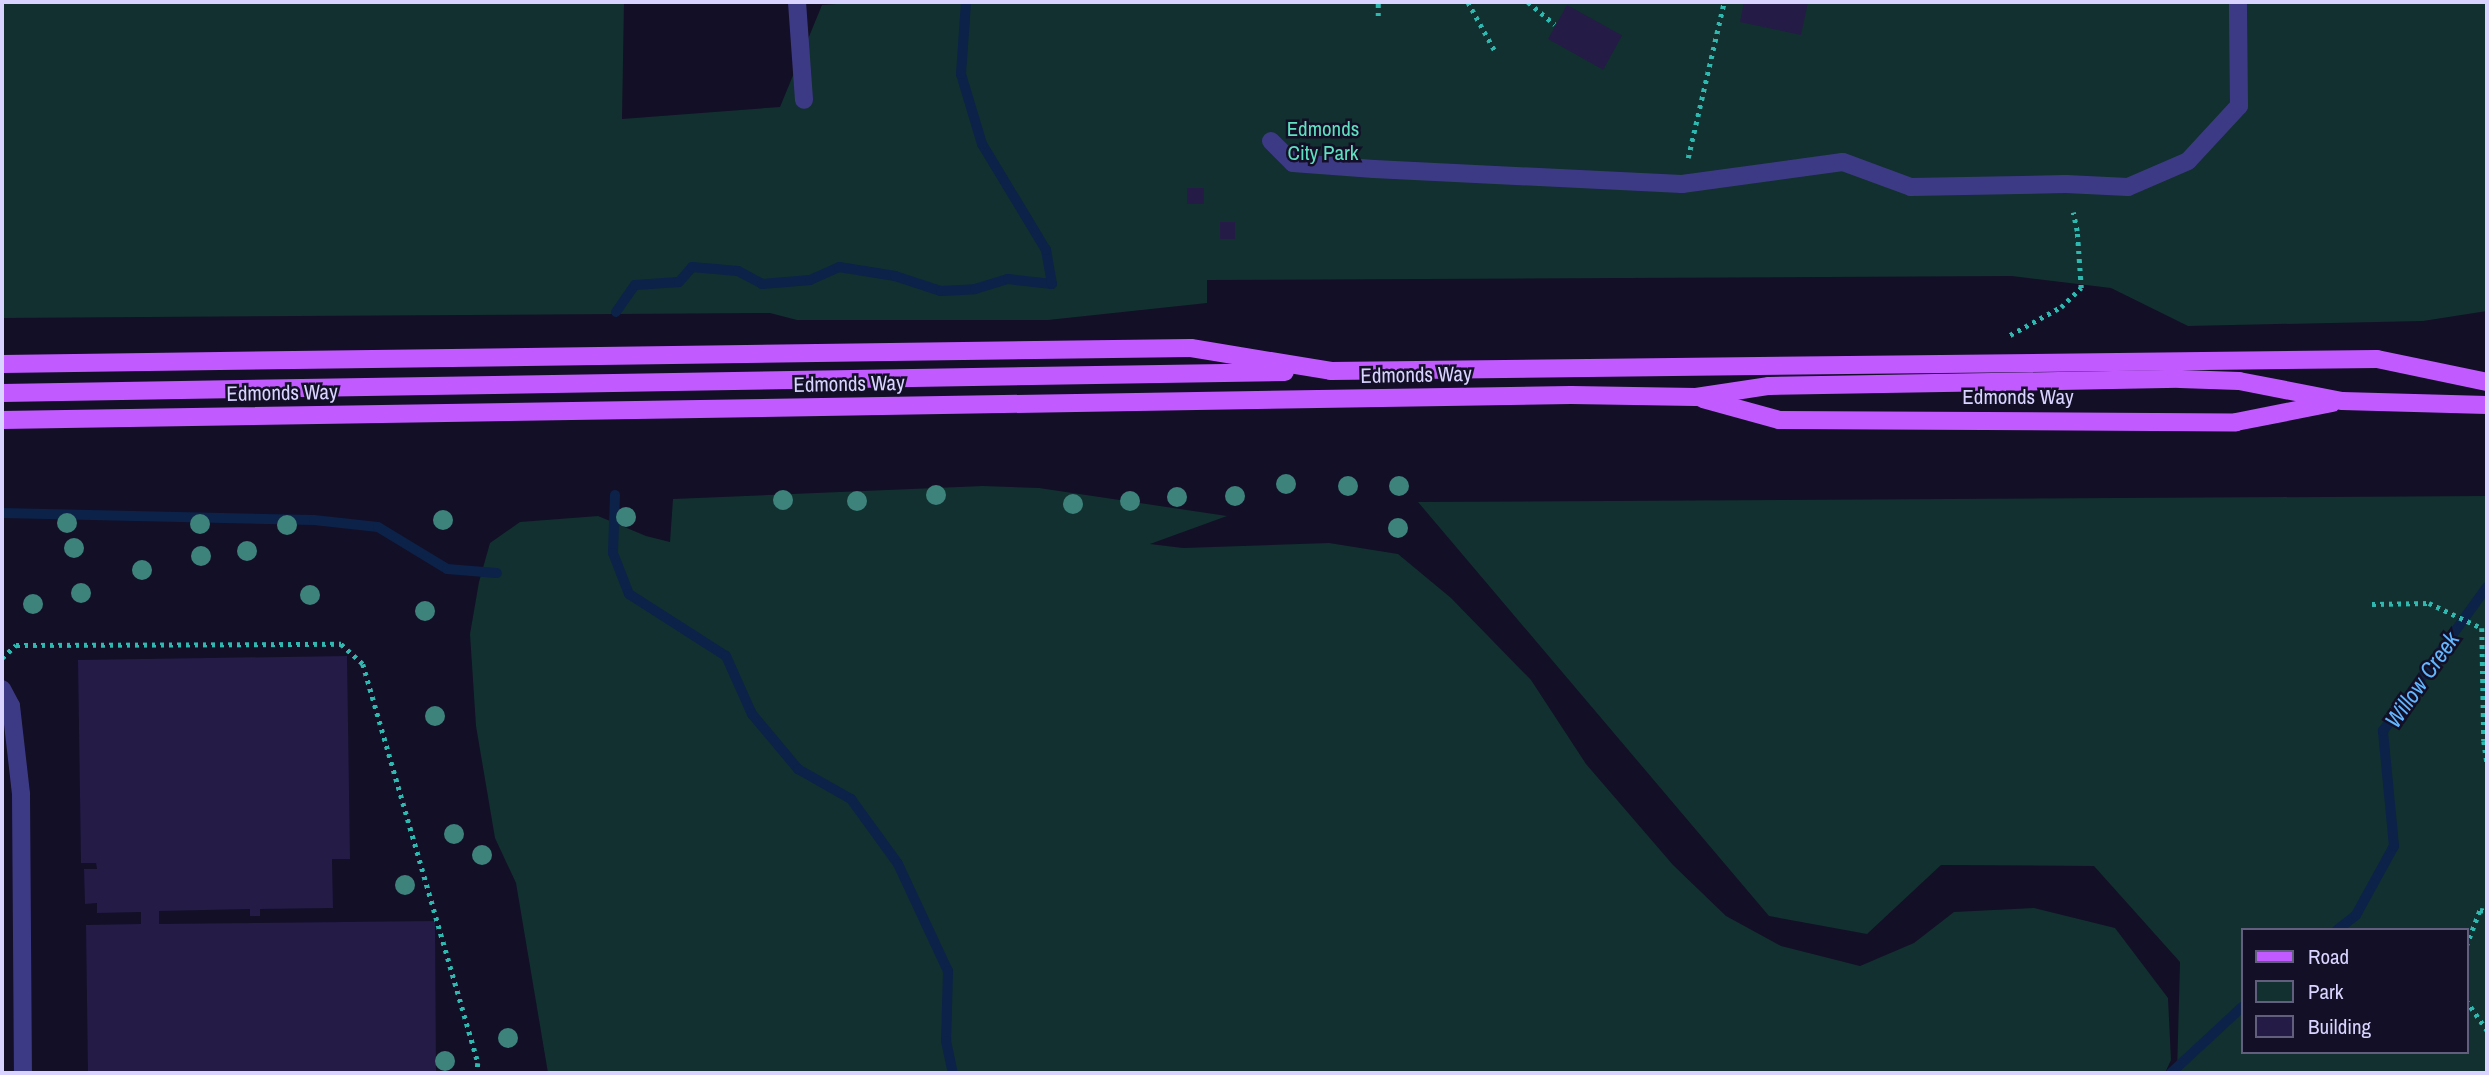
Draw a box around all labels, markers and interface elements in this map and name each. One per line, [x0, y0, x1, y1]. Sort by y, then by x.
park label: Edmonds City Park [1287, 116, 1359, 166]
street label: Edmonds Way [1360, 361, 1472, 389]
street label: Edmonds Way [793, 370, 905, 398]
street label: Edmonds Way [226, 379, 338, 407]
street label: Edmonds Way [1962, 384, 2074, 410]
water label: Willow Creek [2379, 627, 2465, 733]
legend [2240, 928, 2468, 1054]
text: Road [2308, 942, 2349, 971]
text: Park [2308, 977, 2343, 1006]
text: Building [2308, 1012, 2371, 1041]

